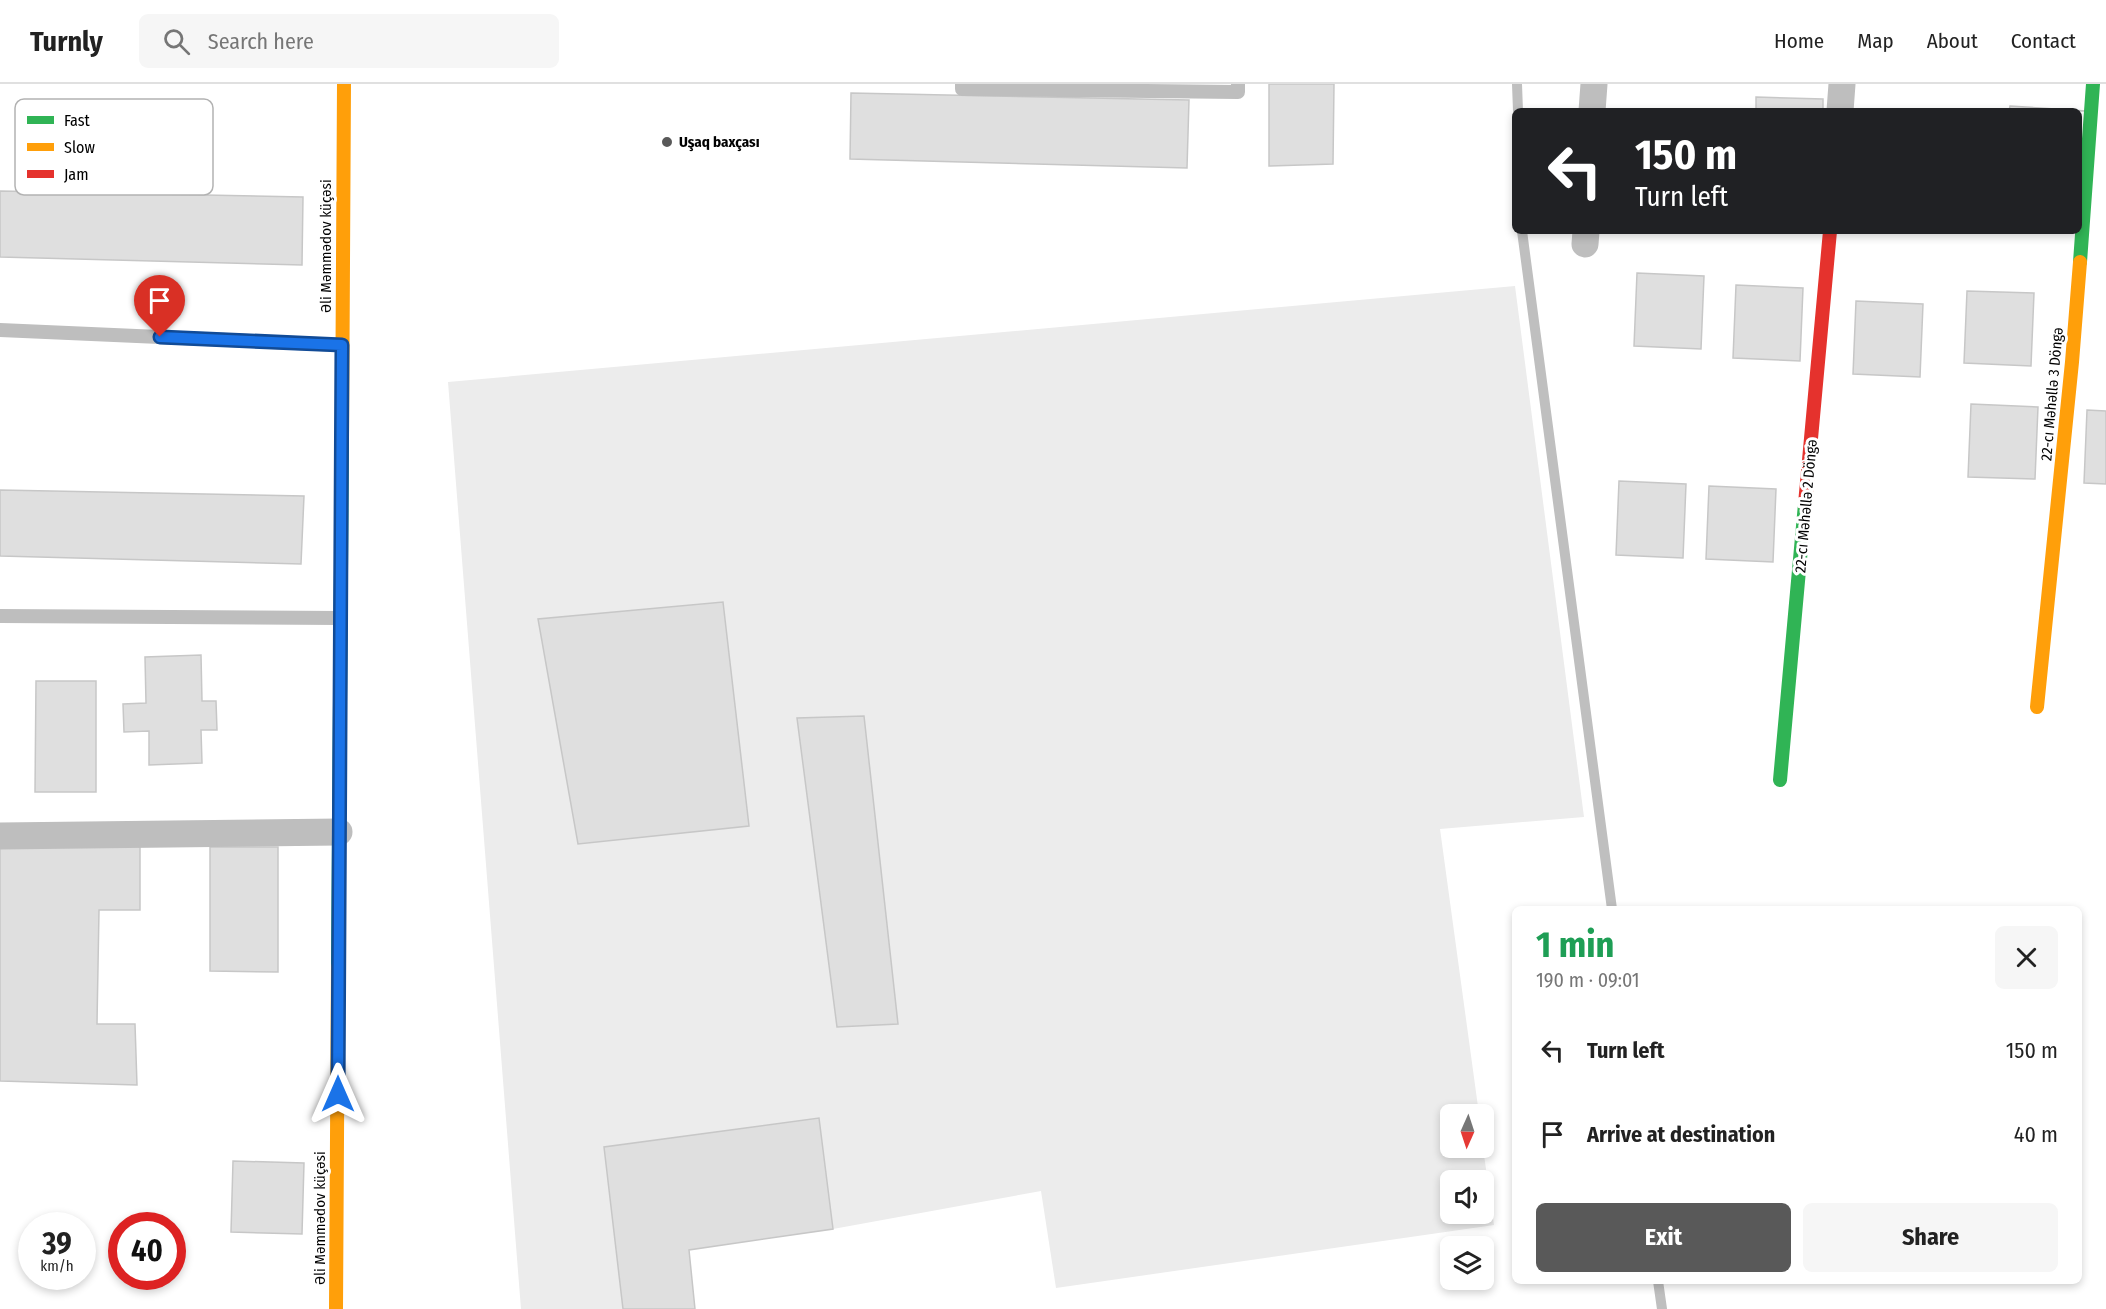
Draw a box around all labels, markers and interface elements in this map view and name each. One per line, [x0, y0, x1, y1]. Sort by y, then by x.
search box [139, 14, 559, 68]
text: Turnly [30, 25, 103, 58]
icon: search [160, 25, 193, 58]
text: Search here [208, 28, 314, 55]
text: Home [1774, 28, 1824, 54]
text: Map [1857, 28, 1894, 54]
text: About [1927, 28, 1978, 54]
text: Contact [2011, 28, 2076, 54]
legend [15, 99, 213, 195]
text: Fast [64, 111, 91, 130]
text: 150 m [1635, 130, 1737, 180]
icon: left [1536, 132, 1614, 210]
place label: Uşaq baxçası [679, 133, 760, 152]
marker: Uşaq baxçası [660, 135, 674, 149]
text: Slow [64, 138, 95, 157]
text: Jam [64, 165, 89, 184]
street label: Əli Məmmədov küçəsi [317, 179, 335, 313]
text: Turn left [1635, 181, 1728, 213]
pin [134, 275, 185, 337]
icon: arrive [143, 284, 176, 317]
street label: 22-cı Məhəllə 3 Döngə [2037, 326, 2067, 462]
street label: 22-cı Məhəllə 2 Döngə [1791, 439, 1821, 573]
text: 1 min [1536, 923, 1614, 967]
button: close [1995, 926, 2058, 989]
text: 190 m · 09:01 [1536, 968, 1640, 992]
icon: left [1536, 1034, 1569, 1067]
text: Turn left [1587, 1037, 1665, 1064]
text: 150 m [2006, 1037, 2058, 1064]
position arrow [306, 1062, 370, 1126]
north arrow [1440, 1104, 1494, 1158]
map controls [1440, 1104, 1494, 1290]
icon: arrive [1536, 1118, 1569, 1151]
text: Arrive at destination [1587, 1121, 1775, 1148]
text: 40 m [2014, 1121, 2058, 1148]
street label: Əli Məmmədov küçəsi [311, 1151, 329, 1285]
button: sound [1440, 1170, 1494, 1224]
button: Exit [1536, 1203, 1791, 1272]
button: Share [1803, 1203, 2058, 1272]
speed limit sign: 40 [108, 1212, 186, 1290]
text: 39 [42, 1226, 72, 1262]
button: layers [1440, 1236, 1494, 1290]
text: km/h [40, 1257, 74, 1275]

